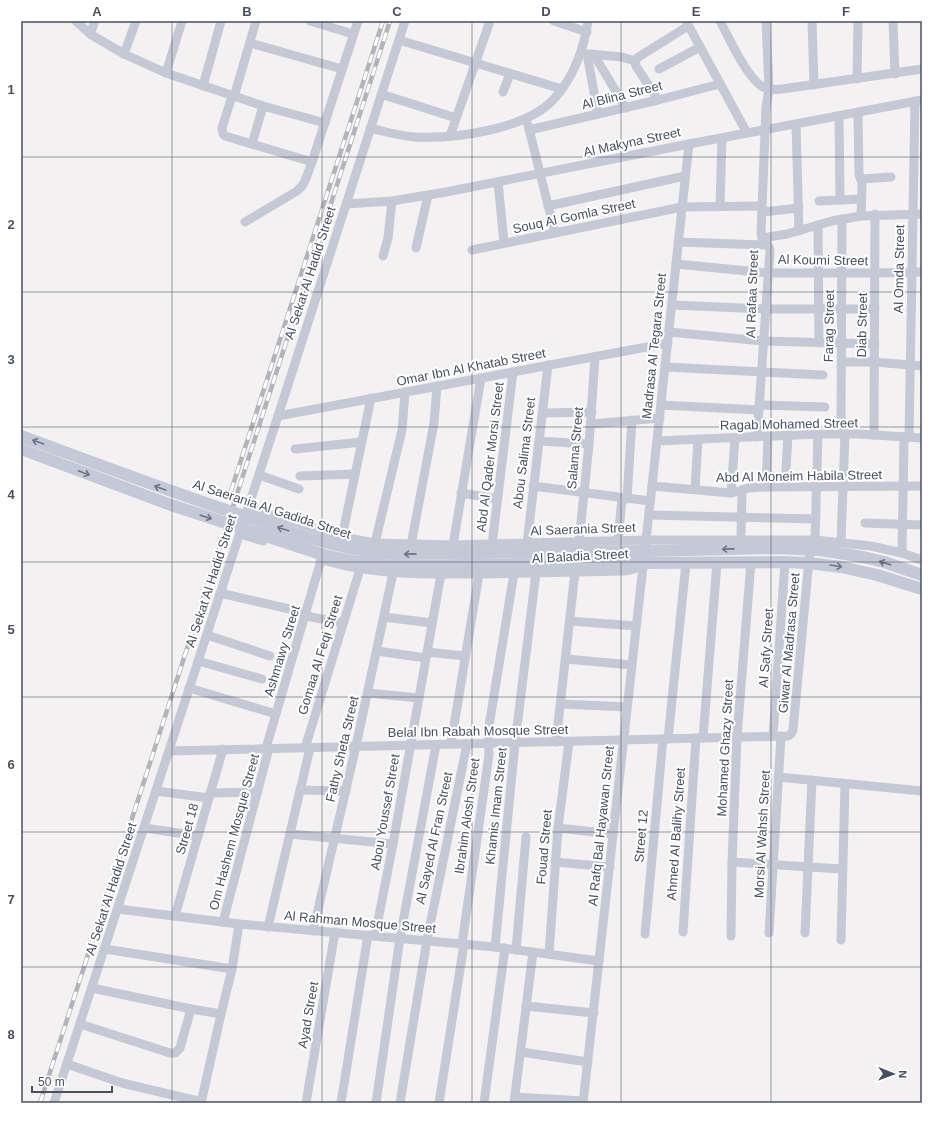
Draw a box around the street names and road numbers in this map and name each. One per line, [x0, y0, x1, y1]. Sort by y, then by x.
street label: Al Blina Street [580, 78, 664, 112]
street label: Al Makyna Street [582, 124, 682, 160]
street label: Souq Al Gomla Street [511, 196, 637, 236]
street label: Al Sekat Al Hadid Street [281, 204, 339, 341]
street label: Al Omda Street [891, 224, 907, 314]
street label: Al Rafaa Street [743, 249, 761, 338]
street label: Al Koumi Street [778, 252, 869, 268]
street label: Madrasa Al Tegara Street [639, 272, 669, 420]
street label: Farag Street [821, 289, 837, 362]
street label: Diab Street [854, 292, 870, 358]
street label: Omar Ibn Al Khatab Street [395, 345, 547, 389]
street label: Abd Al Qader Morsi Street [473, 381, 507, 533]
street label: Abou Salima Street [510, 396, 538, 510]
street label: Salama Street [564, 406, 586, 490]
street label: Ragab Mohamed Street [720, 415, 859, 433]
street label: Abd Al Moneim Habila Street [716, 467, 883, 485]
street label: Al Saerania Al Gadida Street [191, 476, 353, 542]
street label: Al Sekat Al Hadid Street [182, 512, 240, 649]
street label: Al Saerania Street [530, 520, 636, 538]
street label: Al Baladia Street [531, 546, 629, 566]
street label: Giwar Al Madrasa Street [775, 572, 803, 714]
street label: Gomaa Al Feqi Street [295, 593, 345, 717]
street label: Ashmawy Street [261, 603, 303, 698]
street label: Al Safy Street [756, 607, 776, 688]
street label: Mohamed Ghazy Street [714, 679, 736, 817]
street label: Fathy Sheta Street [322, 694, 362, 804]
street label: Belal Ibn Rabah Mosque Street [388, 722, 569, 740]
street label: Al Rafq Bal Hayawan Street [585, 745, 617, 907]
street label: Khamis Imam Street [482, 746, 510, 865]
street label: Om Hashem Mosque Street [206, 752, 262, 912]
street label: Abou Youssef Street [367, 752, 403, 871]
street label: Ibrahim Alosh Street [451, 757, 483, 875]
street label: Ahmed Al Balihy Street [664, 767, 688, 901]
street label: Morsi Al Wahsh Street [751, 769, 773, 898]
street label: Al Sayed Al Fran Street [413, 770, 455, 906]
street label: Street 18 [173, 802, 201, 856]
street label: Fouad Street [533, 809, 555, 885]
street label: Street 12 [631, 809, 651, 863]
street label: Al Sekat Al Hadid Street [82, 820, 140, 957]
street label: Al Rahman Mosque Street [283, 908, 437, 936]
street label: Ayad Street [295, 980, 321, 1050]

